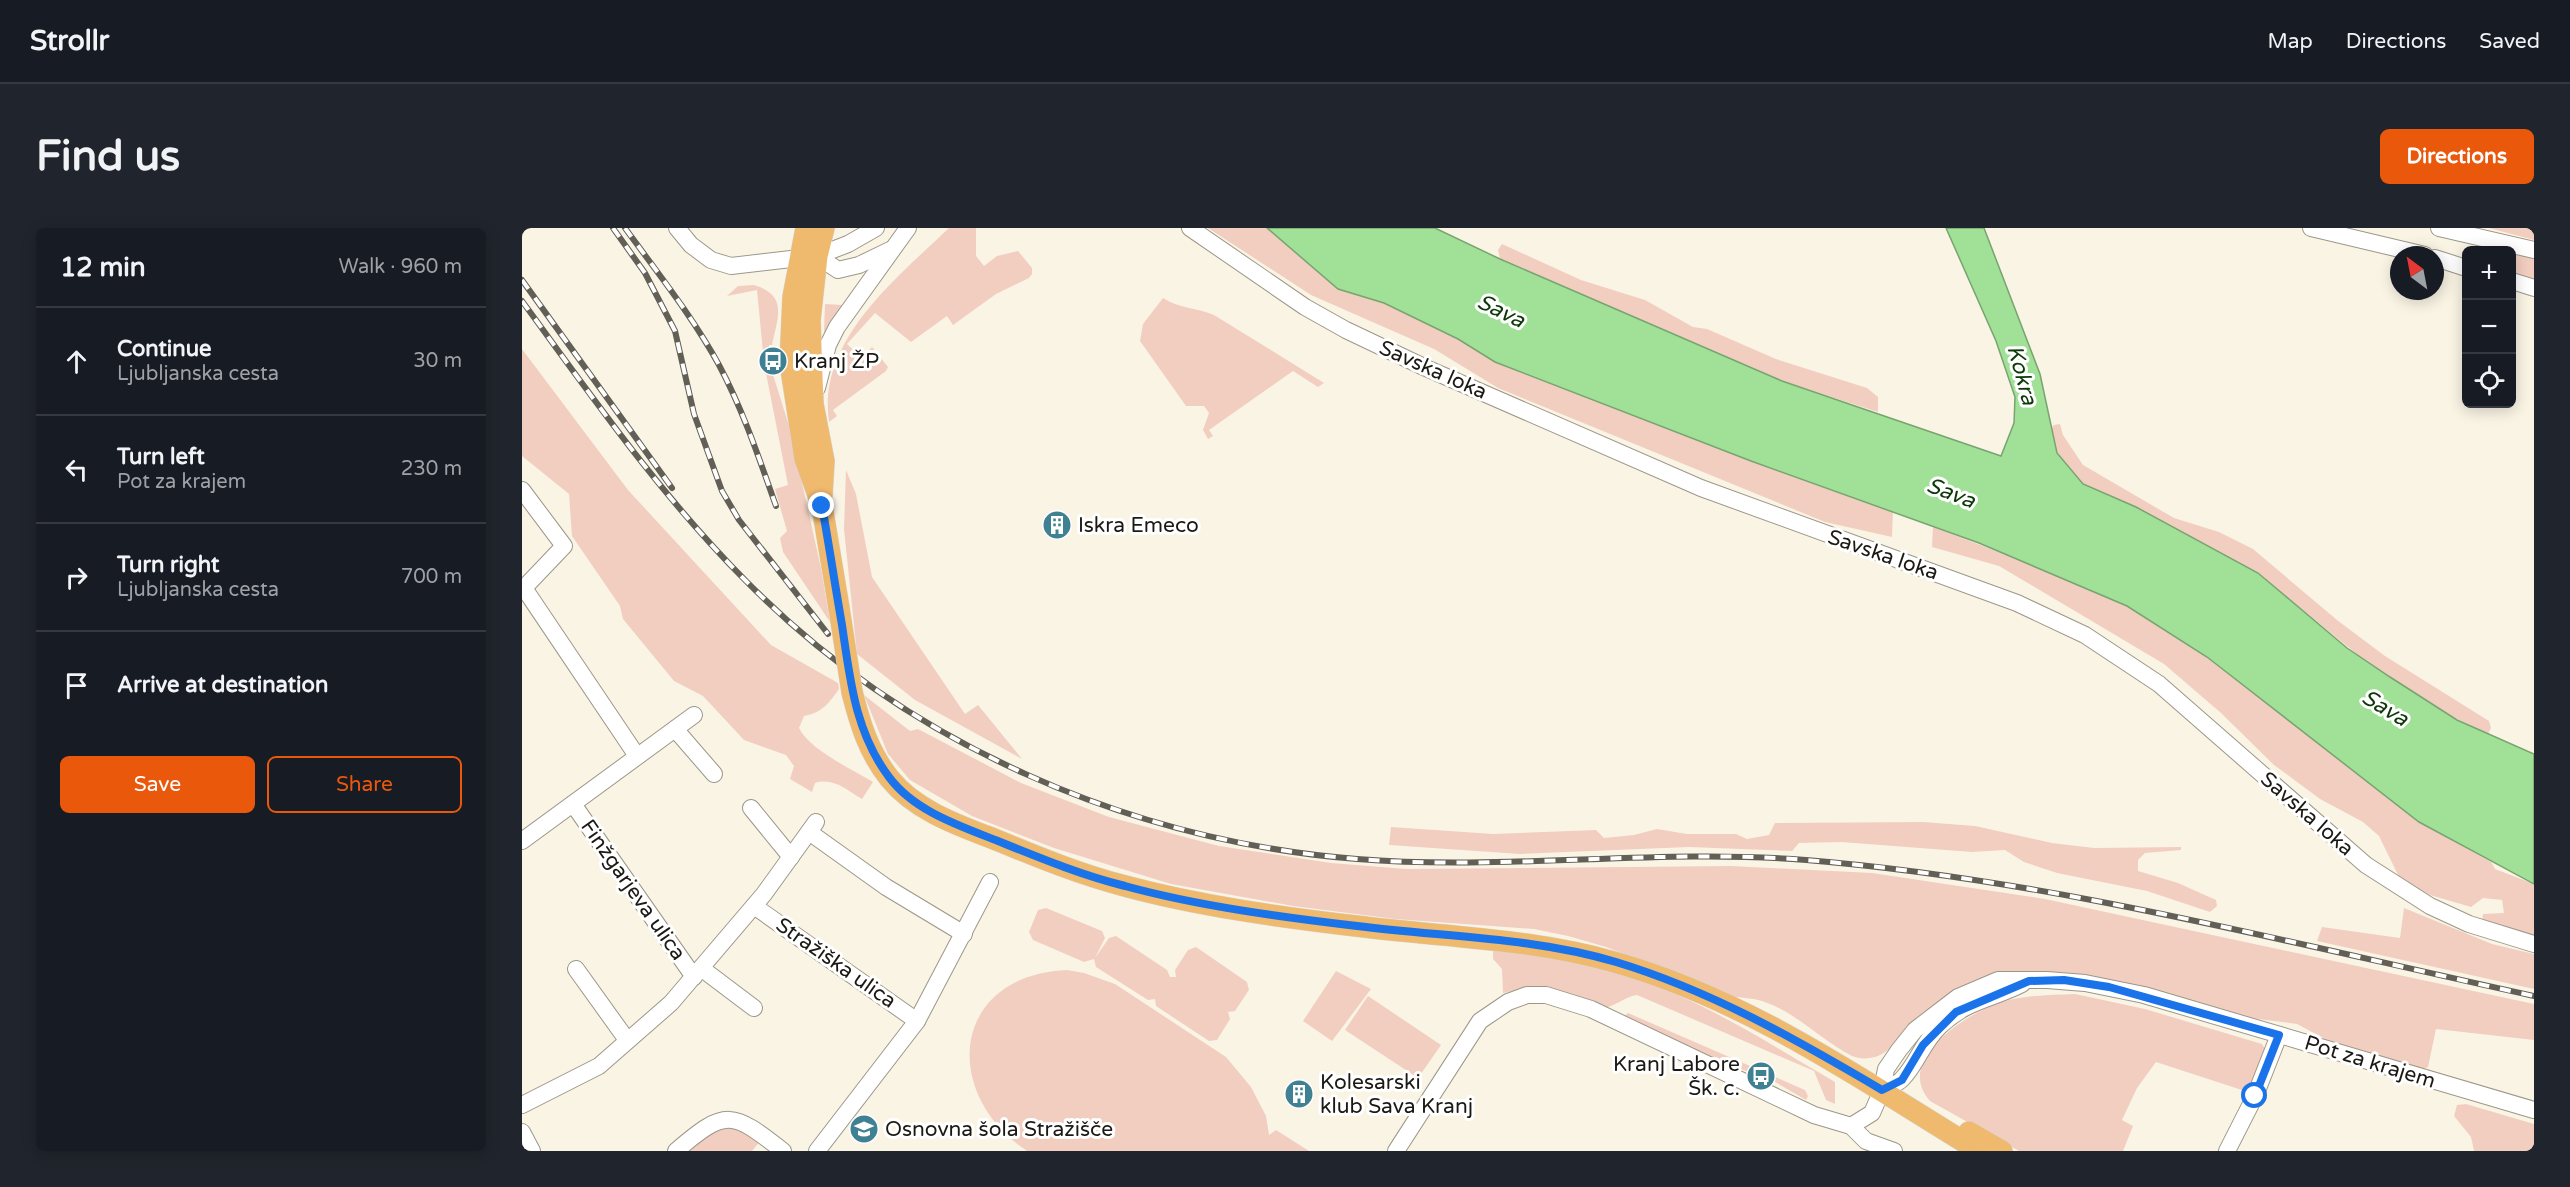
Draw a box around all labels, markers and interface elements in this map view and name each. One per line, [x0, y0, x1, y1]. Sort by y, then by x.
text: Strollr [30, 24, 109, 58]
text: Map [2267, 29, 2313, 54]
text: Directions [2346, 29, 2446, 54]
text: Saved [2479, 29, 2540, 54]
button: Directions [2380, 129, 2534, 184]
text: Find us [36, 131, 180, 182]
north arrow [2390, 246, 2444, 300]
map controls [2462, 246, 2516, 408]
button: + [2462, 246, 2516, 300]
text: 12 min [60, 252, 146, 283]
text: Walk · 960 m [339, 255, 462, 279]
water label: Sava [1473, 288, 1530, 334]
button: − [2462, 300, 2516, 354]
street label: Savska loka [1375, 335, 1491, 405]
text: Continue [117, 336, 212, 362]
water label: Kokra [2002, 342, 2043, 408]
icon: ahead [60, 345, 93, 378]
bus stop icon: Kranj ŽP [757, 345, 789, 377]
text: 30 m [413, 349, 462, 373]
place label: Kranj ŽP [794, 349, 879, 374]
button: locate [2462, 354, 2516, 408]
text: Ljubljanska cesta [117, 362, 279, 386]
text: Turn left [117, 444, 205, 470]
icon: left [60, 453, 93, 486]
text: 230 m [401, 457, 462, 481]
text: Pot za krajem [117, 470, 246, 494]
water label: Sava [1923, 472, 1979, 514]
route end [808, 492, 834, 518]
building icon: Iskra Emeco [1041, 509, 1073, 541]
place label: Iskra Emeco [1078, 513, 1199, 538]
street label: Savska loka [1824, 524, 1942, 586]
text: Turn right [117, 552, 219, 578]
icon: right [60, 561, 93, 594]
text: 700 m [401, 565, 462, 589]
text: Ljubljanska cesta [117, 578, 279, 602]
icon: arrive [60, 669, 93, 702]
text: Arrive at destination [117, 672, 328, 698]
water label: Sava [2357, 684, 2413, 732]
button: Save [60, 756, 255, 813]
button: Share [267, 756, 462, 813]
street label: Savska loka [2255, 767, 2359, 861]
street label: Finžgarjeva ulica [575, 815, 691, 965]
street label: Stražiška ulica [771, 912, 901, 1014]
street label: Pot za krajem [2302, 1030, 2438, 1094]
place label: Kranj Labore Šk. c. [1613, 1052, 1740, 1101]
bus stop icon: Kranj Labore Šk. c. [1745, 1060, 1777, 1092]
place label: Kolesarski klub Sava Kranj [1320, 1070, 1473, 1119]
building icon: Kolesarski klub Sava Kranj [1283, 1078, 1315, 1110]
route start [2241, 1082, 2267, 1108]
school or university icon: Osnovna šola Stražišče [848, 1113, 880, 1145]
place label: Osnovna šola Stražišče [885, 1117, 1113, 1142]

